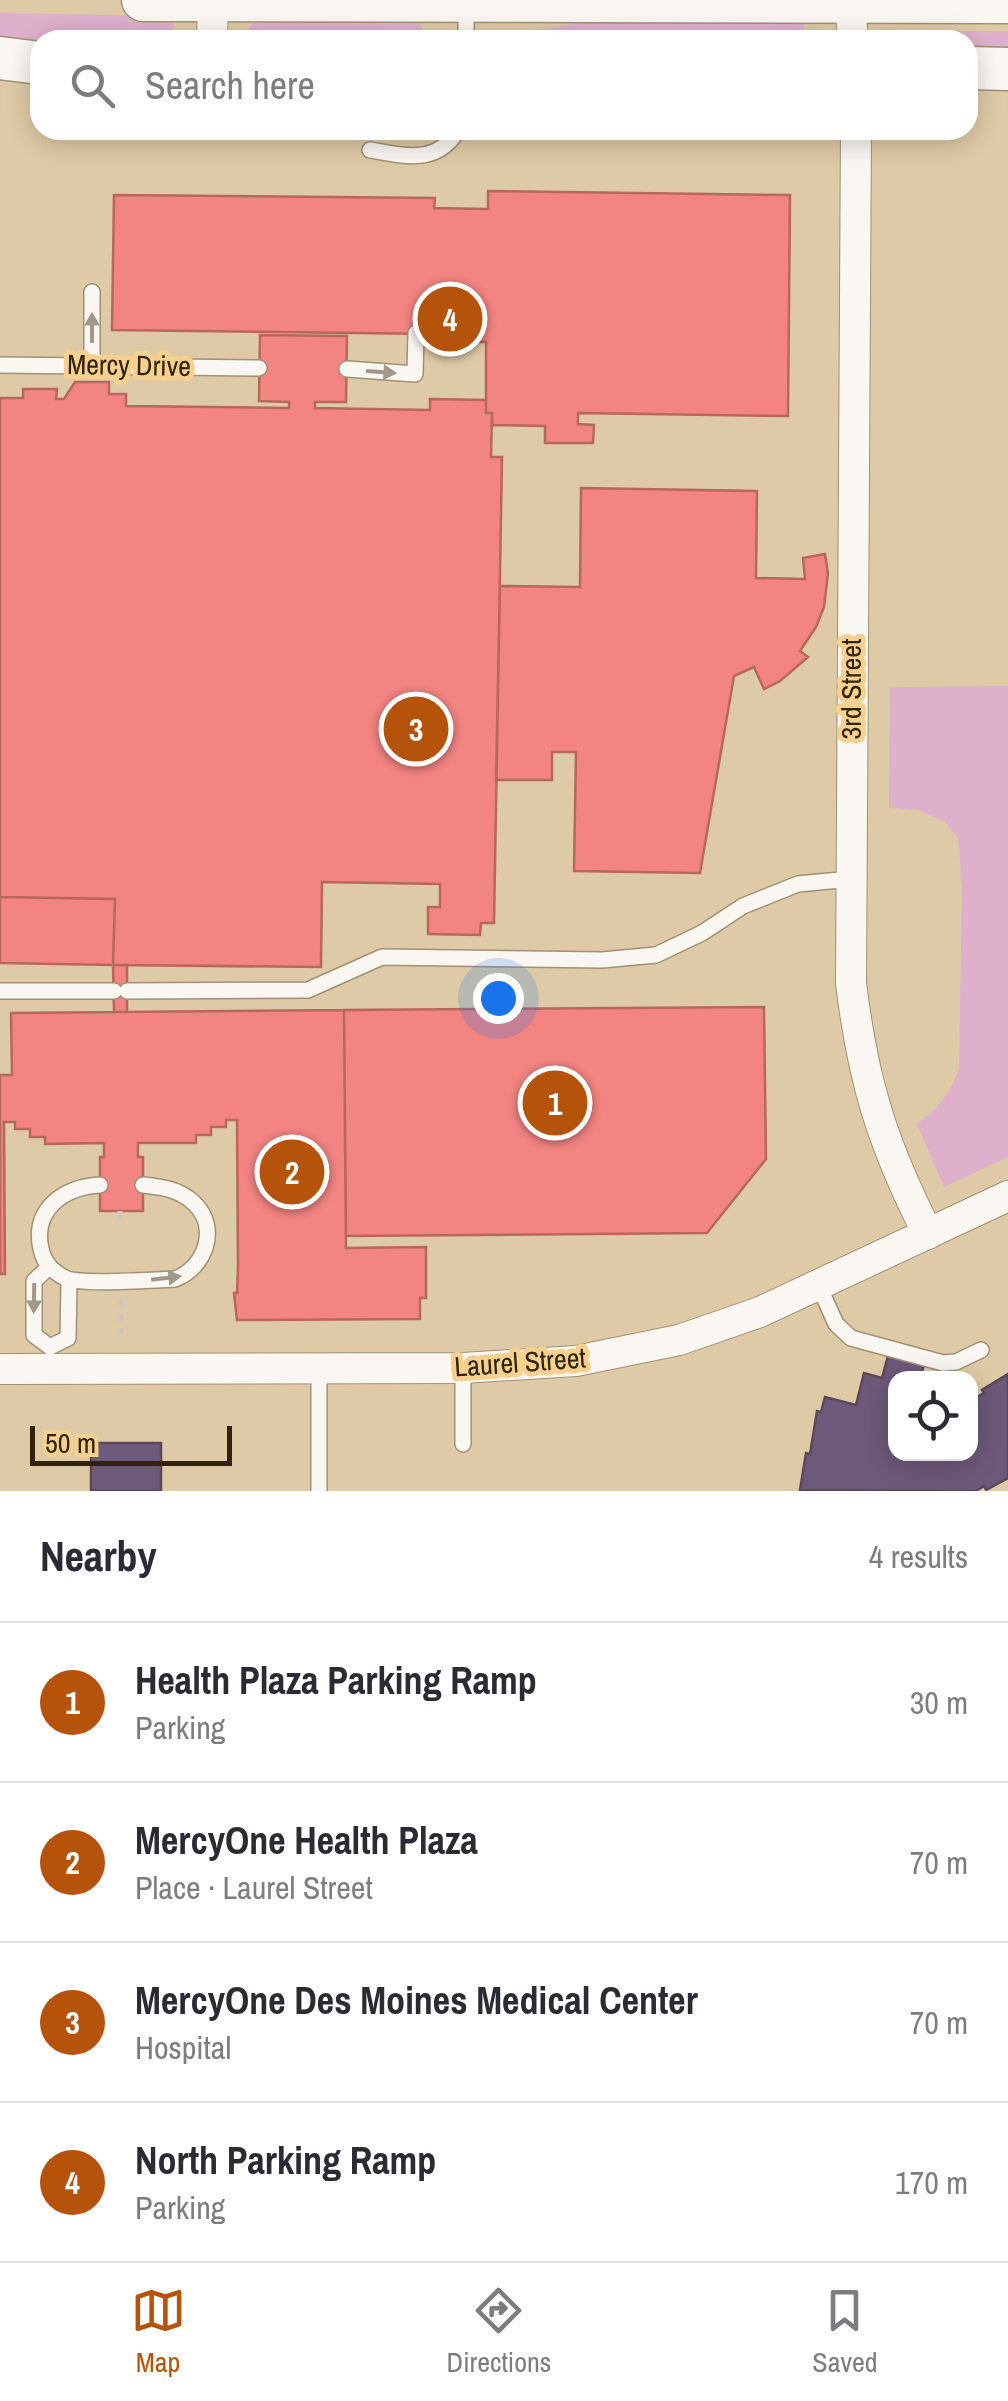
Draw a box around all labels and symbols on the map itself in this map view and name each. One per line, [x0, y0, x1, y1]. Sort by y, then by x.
pin: 4 [418, 282, 482, 356]
one-way arrow [84, 312, 100, 344]
street label: Mercy Drive [67, 345, 191, 385]
one-way arrow [365, 364, 397, 380]
street label: 3rd Street [832, 639, 870, 739]
pin: 3 [384, 692, 448, 766]
your location [473, 973, 524, 1024]
pin: 1 [522, 1066, 588, 1140]
pin: 2 [260, 1134, 324, 1210]
one-way arrow [151, 1270, 182, 1286]
one-way arrow [26, 1283, 42, 1314]
street label: Laurel Street [453, 1338, 587, 1386]
scale bar [30, 1421, 232, 1466]

